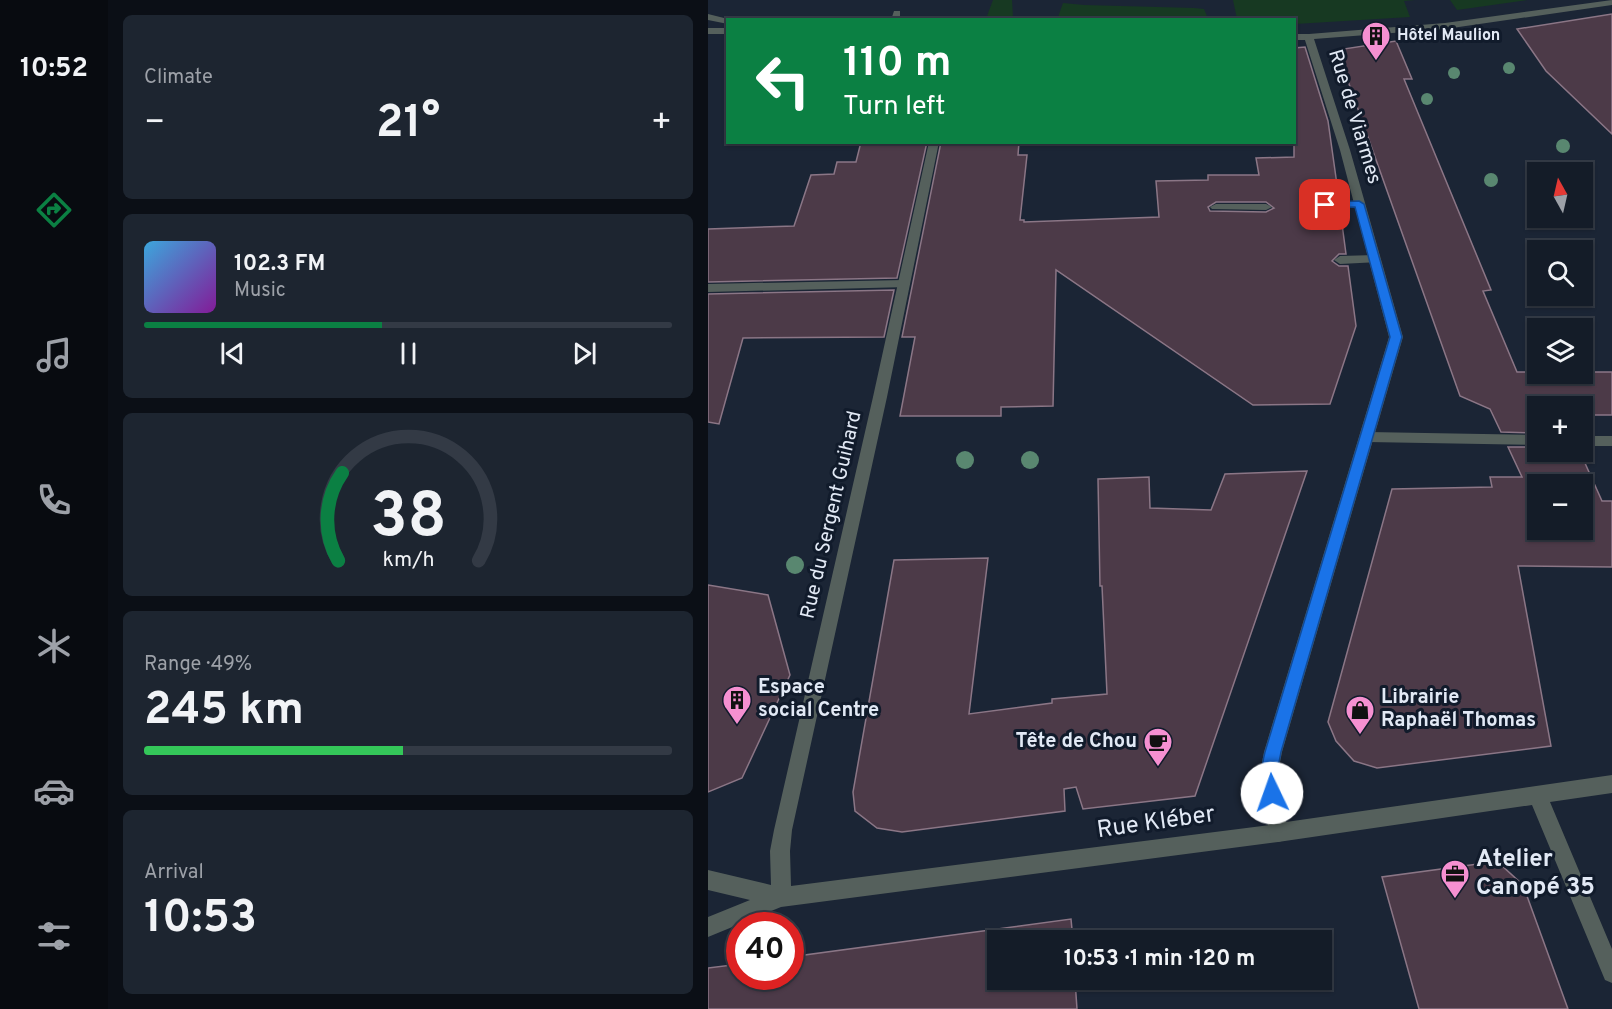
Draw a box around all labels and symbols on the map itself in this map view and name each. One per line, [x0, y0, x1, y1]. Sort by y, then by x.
building icon: Hôtel Maulion [1360, 20, 1392, 62]
place label: Hôtel Maulion [1397, 26, 1500, 46]
street label: Rue de Viarmes [1321, 47, 1387, 187]
north arrow [1527, 162, 1593, 228]
pin [1299, 179, 1350, 230]
street label: Rue du Sergent Guihard [795, 408, 869, 622]
place label: Espace social Centre [758, 675, 879, 724]
building icon: Espace social Centre [721, 684, 753, 726]
place label: Librairie Raphaël Thomas [1381, 685, 1536, 734]
shop icon: Librairie Raphaël Thomas [1344, 694, 1376, 736]
cafe icon: Tête de Chou [1142, 726, 1174, 768]
place label: Tête de Chou [1015, 729, 1137, 755]
position arrow [1240, 761, 1304, 825]
street label: Rue Kléber [1095, 800, 1217, 846]
place label: Atelier Canopé 35 [1476, 845, 1595, 903]
office icon: Atelier Canopé 35 [1439, 858, 1471, 900]
speed limit sign: 40 [726, 912, 804, 990]

